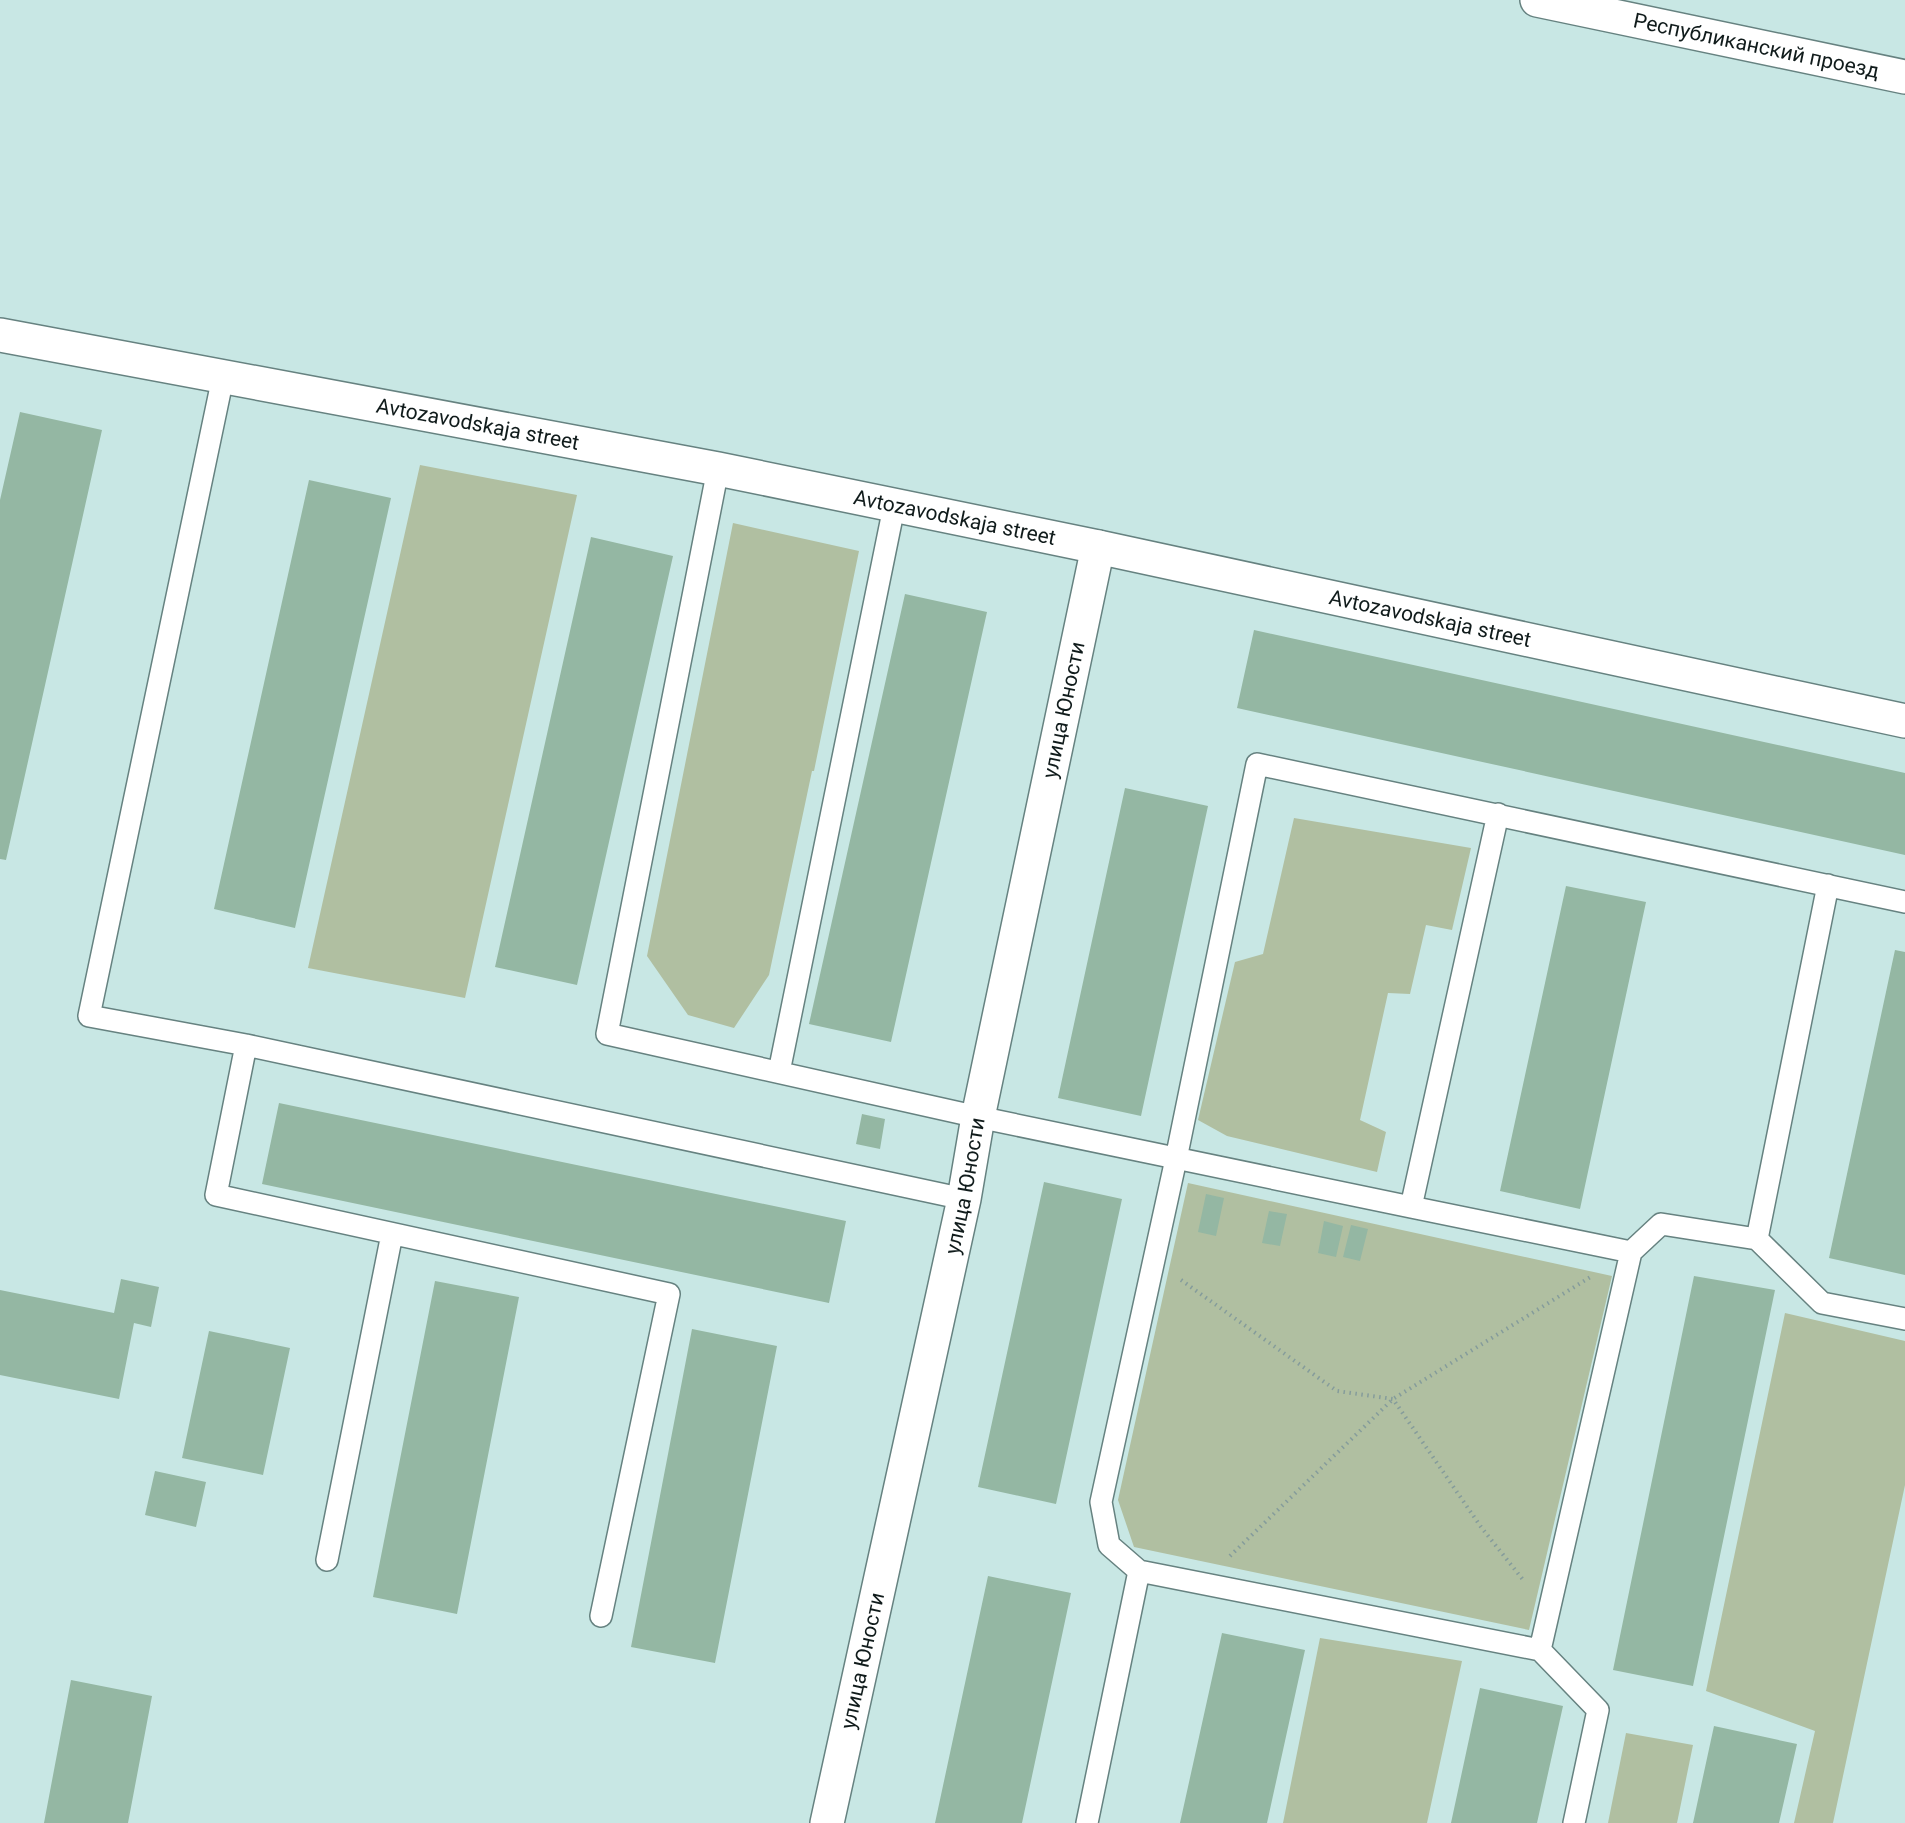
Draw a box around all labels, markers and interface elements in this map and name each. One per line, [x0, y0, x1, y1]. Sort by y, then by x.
street label: Республиканский проезд [1631, 8, 1882, 83]
street label: Avtozavodskaja street [374, 393, 581, 455]
street label: Avtozavodskaja street [851, 485, 1058, 550]
street label: Avtozavodskaja street [1327, 585, 1533, 652]
street label: улица Юности [1038, 639, 1090, 780]
street label: улица Юности [940, 1116, 990, 1257]
street label: улица Юности [836, 1590, 889, 1731]

